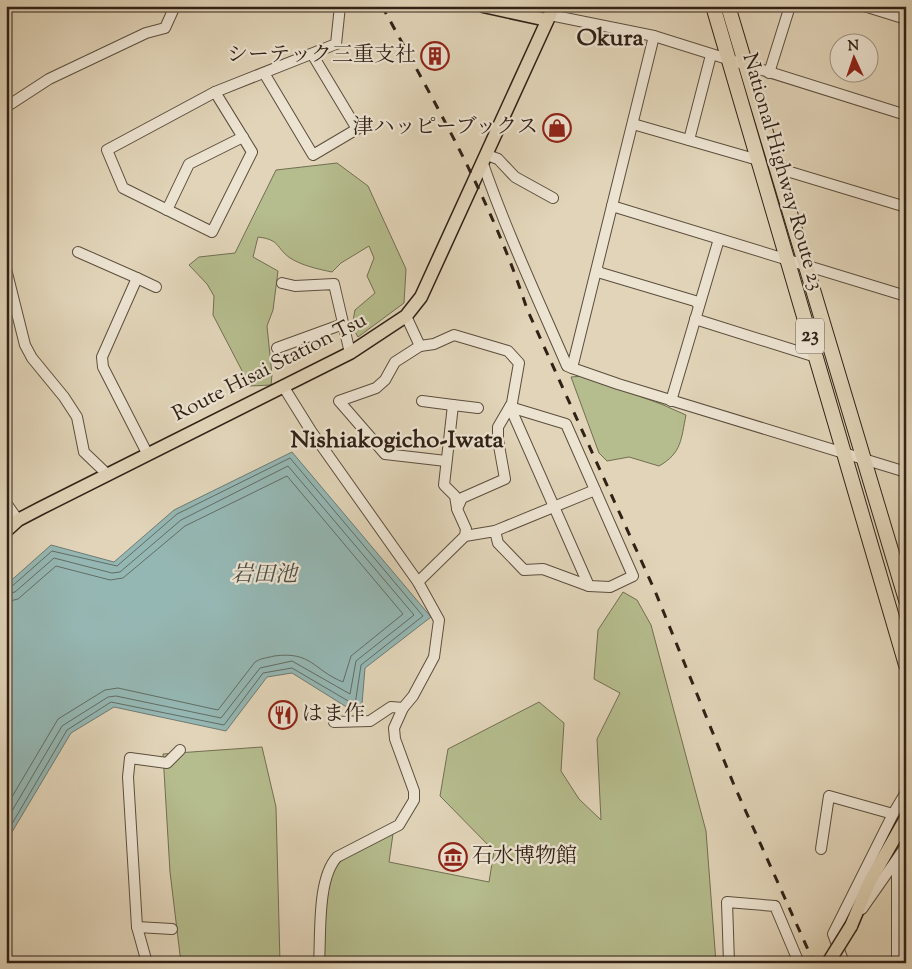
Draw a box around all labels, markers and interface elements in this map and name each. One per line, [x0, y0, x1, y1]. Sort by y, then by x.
district label: Okura [577, 22, 644, 56]
north arrow [830, 32, 880, 82]
text: N [847, 37, 860, 57]
place label: シーテック三重支社 [227, 41, 416, 71]
building icon: シーテック三重支社 [420, 41, 450, 71]
street label: National Highway Route 23 [734, 50, 830, 294]
place label: 津ハッピーブックス [353, 113, 538, 143]
shop icon: 津ハッピーブックス [542, 113, 572, 143]
street label: Route Hisai Station Tsu [168, 306, 372, 430]
road number: 23 [796, 318, 824, 354]
district label: Nishiakogicho-Iwata [290, 424, 505, 458]
water label: 岩田池 [231, 560, 300, 592]
restaurant icon: はま作 [268, 700, 298, 730]
place label: はま作 [302, 700, 365, 730]
museum icon: 石水博物館 [438, 842, 468, 872]
place label: 石水博物館 [472, 842, 577, 872]

